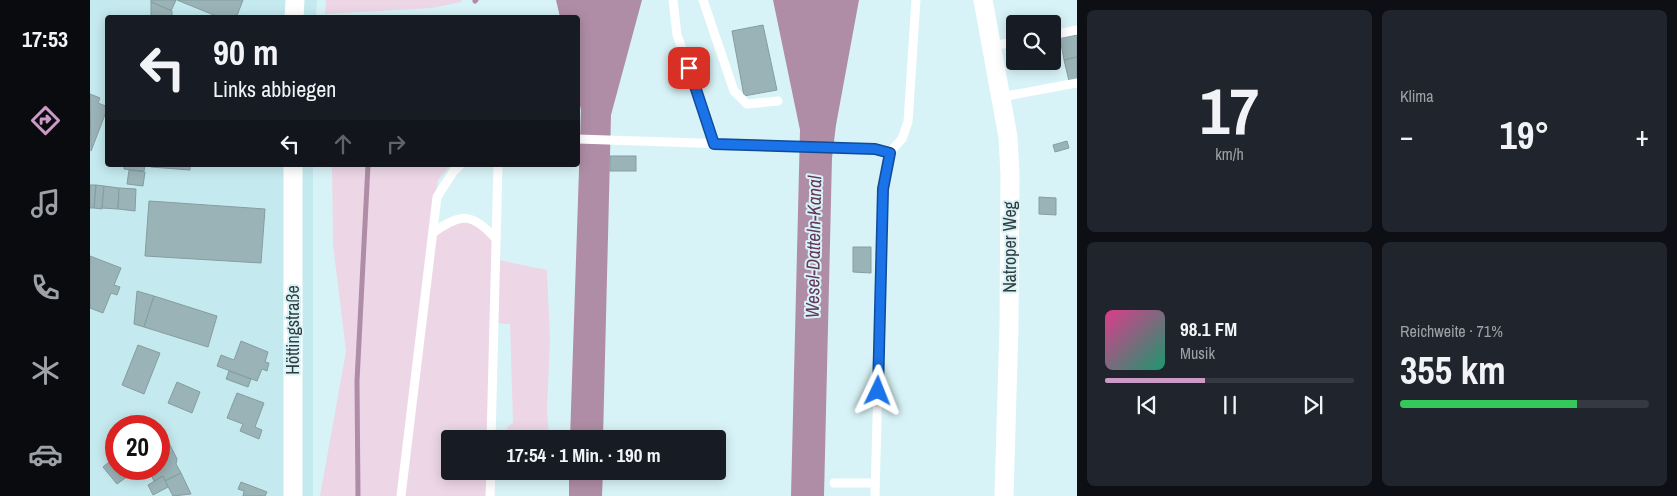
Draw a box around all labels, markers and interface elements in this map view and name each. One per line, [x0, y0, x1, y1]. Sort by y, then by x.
map controls [1006, 15, 1061, 70]
button: search [1006, 15, 1061, 70]
text: 17:53 [22, 24, 68, 54]
text: 90 m [213, 29, 278, 76]
icon: left [130, 35, 195, 100]
pin [668, 47, 710, 89]
icon: arrive [675, 54, 703, 82]
text: 17 [1200, 67, 1259, 154]
text: Links abbiegen [213, 74, 336, 104]
text: Klima [1400, 85, 1434, 107]
icon: directions [28, 103, 63, 138]
text: 19° [1500, 110, 1549, 161]
text: − [1400, 117, 1413, 155]
text: + [1636, 117, 1649, 155]
icon: left [276, 130, 304, 158]
icon: ahead [329, 130, 357, 158]
icon: right [382, 130, 410, 158]
text: km/h [1215, 143, 1244, 165]
water label: Wesel-Datteln-Kanal [799, 175, 827, 318]
icon: music [28, 186, 63, 221]
street label: Natroper Weg [997, 200, 1022, 293]
icon: phone [28, 270, 63, 305]
street label: Höttingstraße [280, 285, 305, 375]
text: 98.1 FM [1180, 316, 1237, 342]
text: Reichweite · 71% [1400, 320, 1503, 342]
text: Musik [1180, 342, 1215, 364]
text: 355 km [1400, 345, 1506, 396]
icon: climate [28, 353, 63, 388]
position arrow [851, 364, 903, 416]
icon: previous [1133, 391, 1161, 419]
icon: pause [1216, 391, 1244, 419]
icon: next [1299, 391, 1327, 419]
speed limit sign: 20 [105, 415, 170, 480]
icon: car [28, 437, 63, 472]
text: 17:54 · 1 Min. · 190 m [506, 442, 661, 468]

